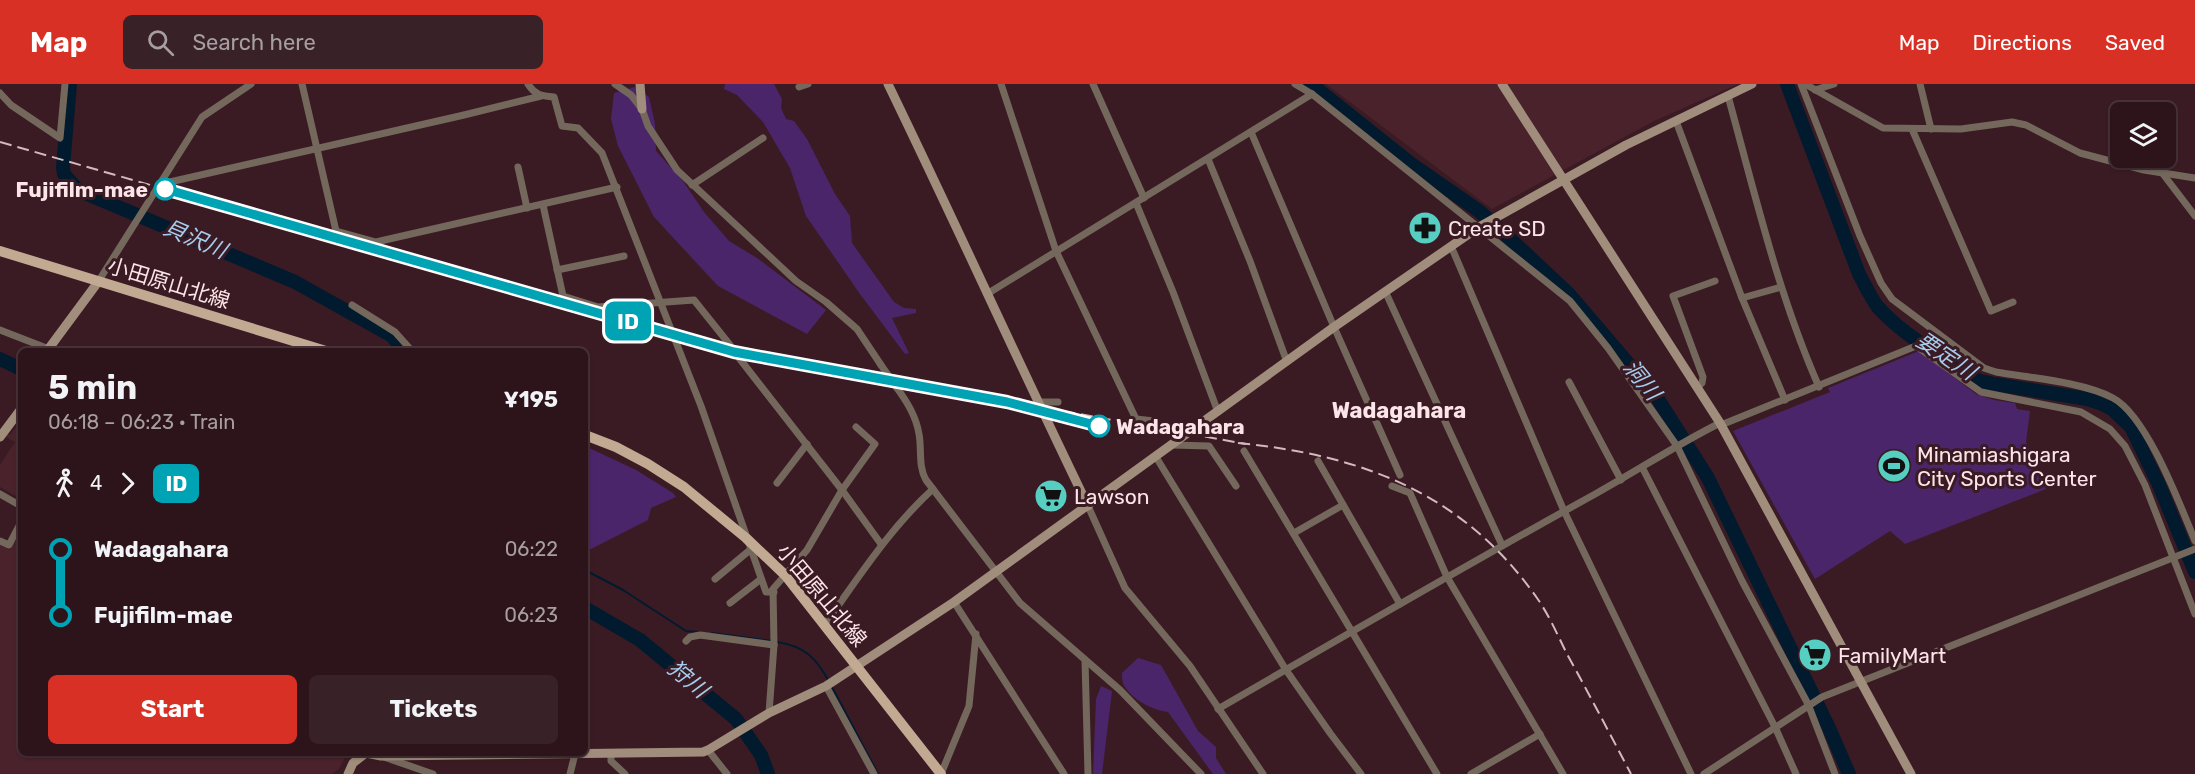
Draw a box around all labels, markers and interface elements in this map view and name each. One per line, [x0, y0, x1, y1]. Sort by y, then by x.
search box [123, 15, 543, 69]
text: Map [30, 26, 87, 59]
icon: search [144, 26, 177, 59]
text: Search here [192, 29, 316, 56]
text: Map [1899, 30, 1940, 55]
text: Directions [1973, 30, 2072, 55]
text: Saved [2105, 30, 2165, 55]
map controls [2110, 102, 2176, 168]
button: layers [2110, 102, 2176, 168]
place label: Fujifilm-mae [15, 177, 148, 202]
marker: Fujifilm-mae [154, 178, 176, 200]
pharmacy icon: Create SD [1407, 210, 1443, 246]
water label: 貝沢川 [159, 214, 232, 265]
place label: Create SD [1448, 216, 1546, 241]
street label: 小田原山北線 [105, 253, 233, 313]
line badge: ID [601, 302, 655, 340]
text: ID [617, 309, 639, 334]
water label: 要定川 [1911, 326, 1983, 387]
water label: 洞川 [1618, 354, 1668, 407]
text: 5 min [48, 368, 137, 407]
text: ¥195 [504, 386, 558, 413]
district label: Wadagahara [1332, 397, 1466, 424]
text: 06:18 – 06:23 · Train [48, 410, 235, 434]
place label: Wadagahara [1116, 414, 1245, 439]
marker: Wadagahara [1088, 415, 1110, 437]
place label: Minamiashigara City Sports Center [1917, 442, 2096, 491]
sports icon: Minamiashigara City Sports Center [1876, 448, 1912, 484]
icon: walk [48, 467, 81, 500]
icon: forward [111, 467, 144, 500]
text: 4 [90, 471, 102, 495]
text: ID [165, 471, 187, 496]
supermarket icon: Lawson [1033, 478, 1069, 514]
place label: Lawson [1074, 484, 1149, 509]
text: Wadagahara [94, 536, 229, 563]
text: 06:22 [505, 537, 558, 561]
street label: 小田原山北線 [772, 539, 872, 651]
text: Fujifilm-mae [94, 602, 233, 629]
text: 06:23 [504, 603, 558, 627]
supermarket icon: FamilyMart [1797, 637, 1833, 673]
place label: FamilyMart [1838, 643, 1946, 668]
water label: 狩川 [662, 655, 715, 705]
button: Start [48, 675, 297, 744]
button: Tickets [309, 675, 558, 744]

